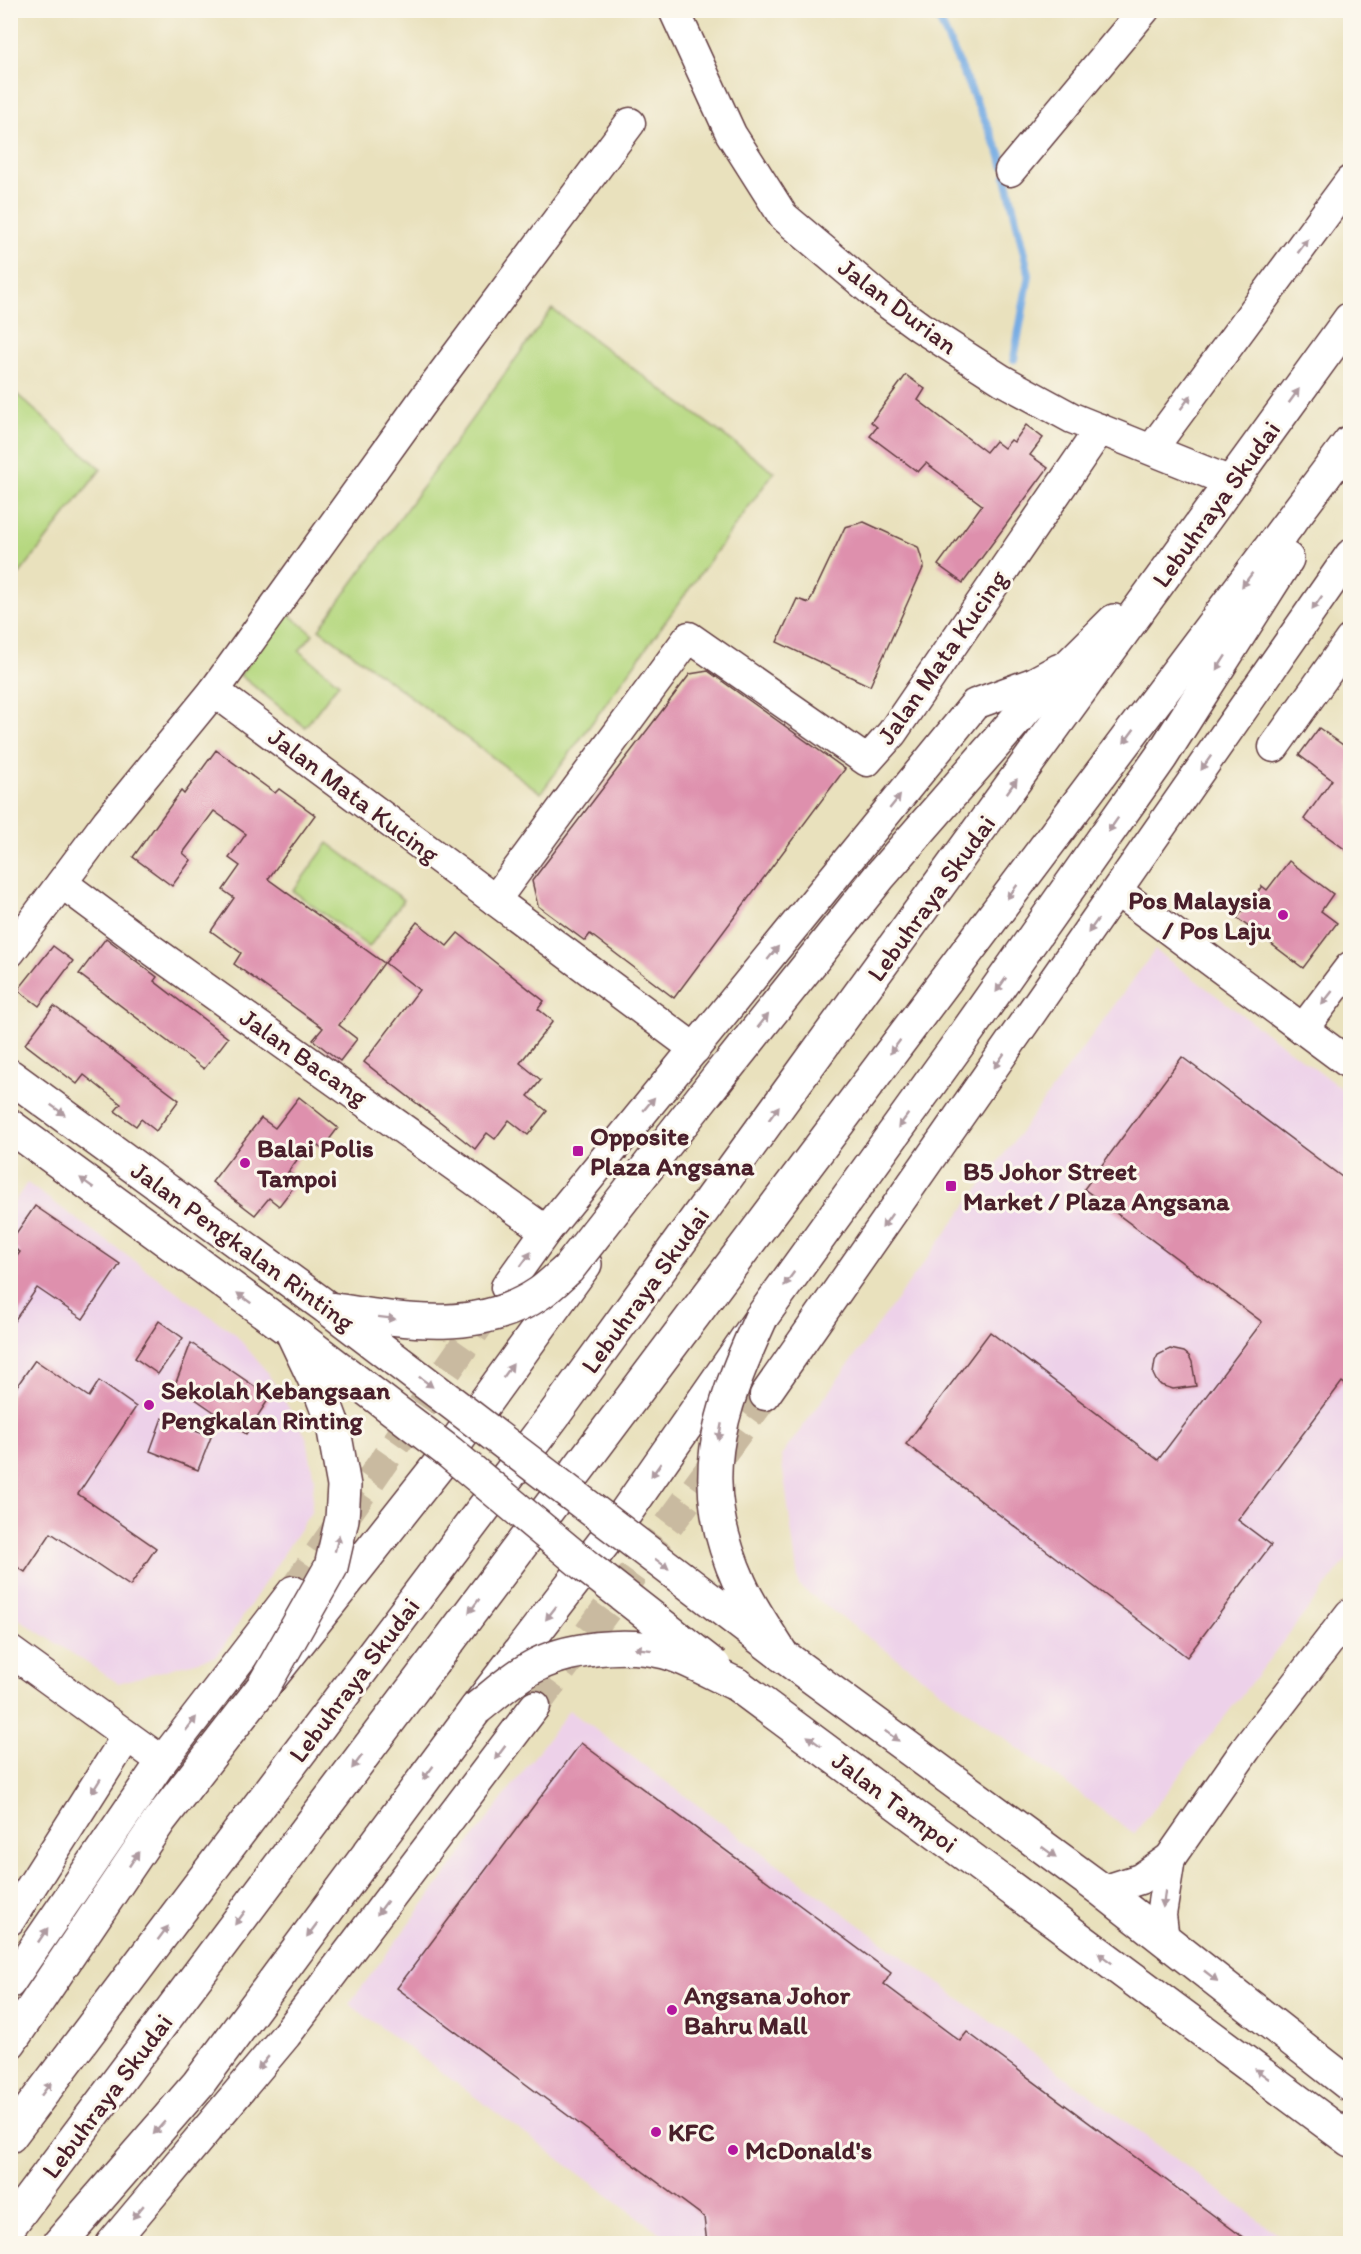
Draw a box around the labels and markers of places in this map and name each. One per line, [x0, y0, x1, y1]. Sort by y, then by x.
place label: Pos Malaysia / Pos Laju [1128, 884, 1272, 946]
marker: Pos Malaysia / Pos Laju [1276, 908, 1290, 922]
place label: Opposite Plaza Angsana [590, 1120, 755, 1182]
place label: Balai Polis Tampoi [256, 1132, 374, 1194]
marker: Opposite Plaza Angsana [571, 1144, 585, 1158]
place label: B5 Johor Street Market / Plaza Angsana [963, 1155, 1230, 1217]
marker: Balai Polis Tampoi [238, 1156, 252, 1170]
marker: B5 Johor Street Market / Plaza Angsana [944, 1179, 958, 1193]
place label: Sekolah Kebangsaan Pengkalan Rinting [161, 1374, 390, 1436]
marker: Sekolah Kebangsaan Pengkalan Rinting [142, 1398, 156, 1412]
place label: Angsana Johor Bahru Mall [683, 1979, 851, 2041]
marker: Angsana Johor Bahru Mall [665, 2003, 679, 2017]
place label: KFC [668, 2116, 715, 2148]
marker: KFC [649, 2125, 663, 2139]
place label: McDonald's [745, 2134, 872, 2166]
marker: McDonald's [726, 2143, 740, 2157]

